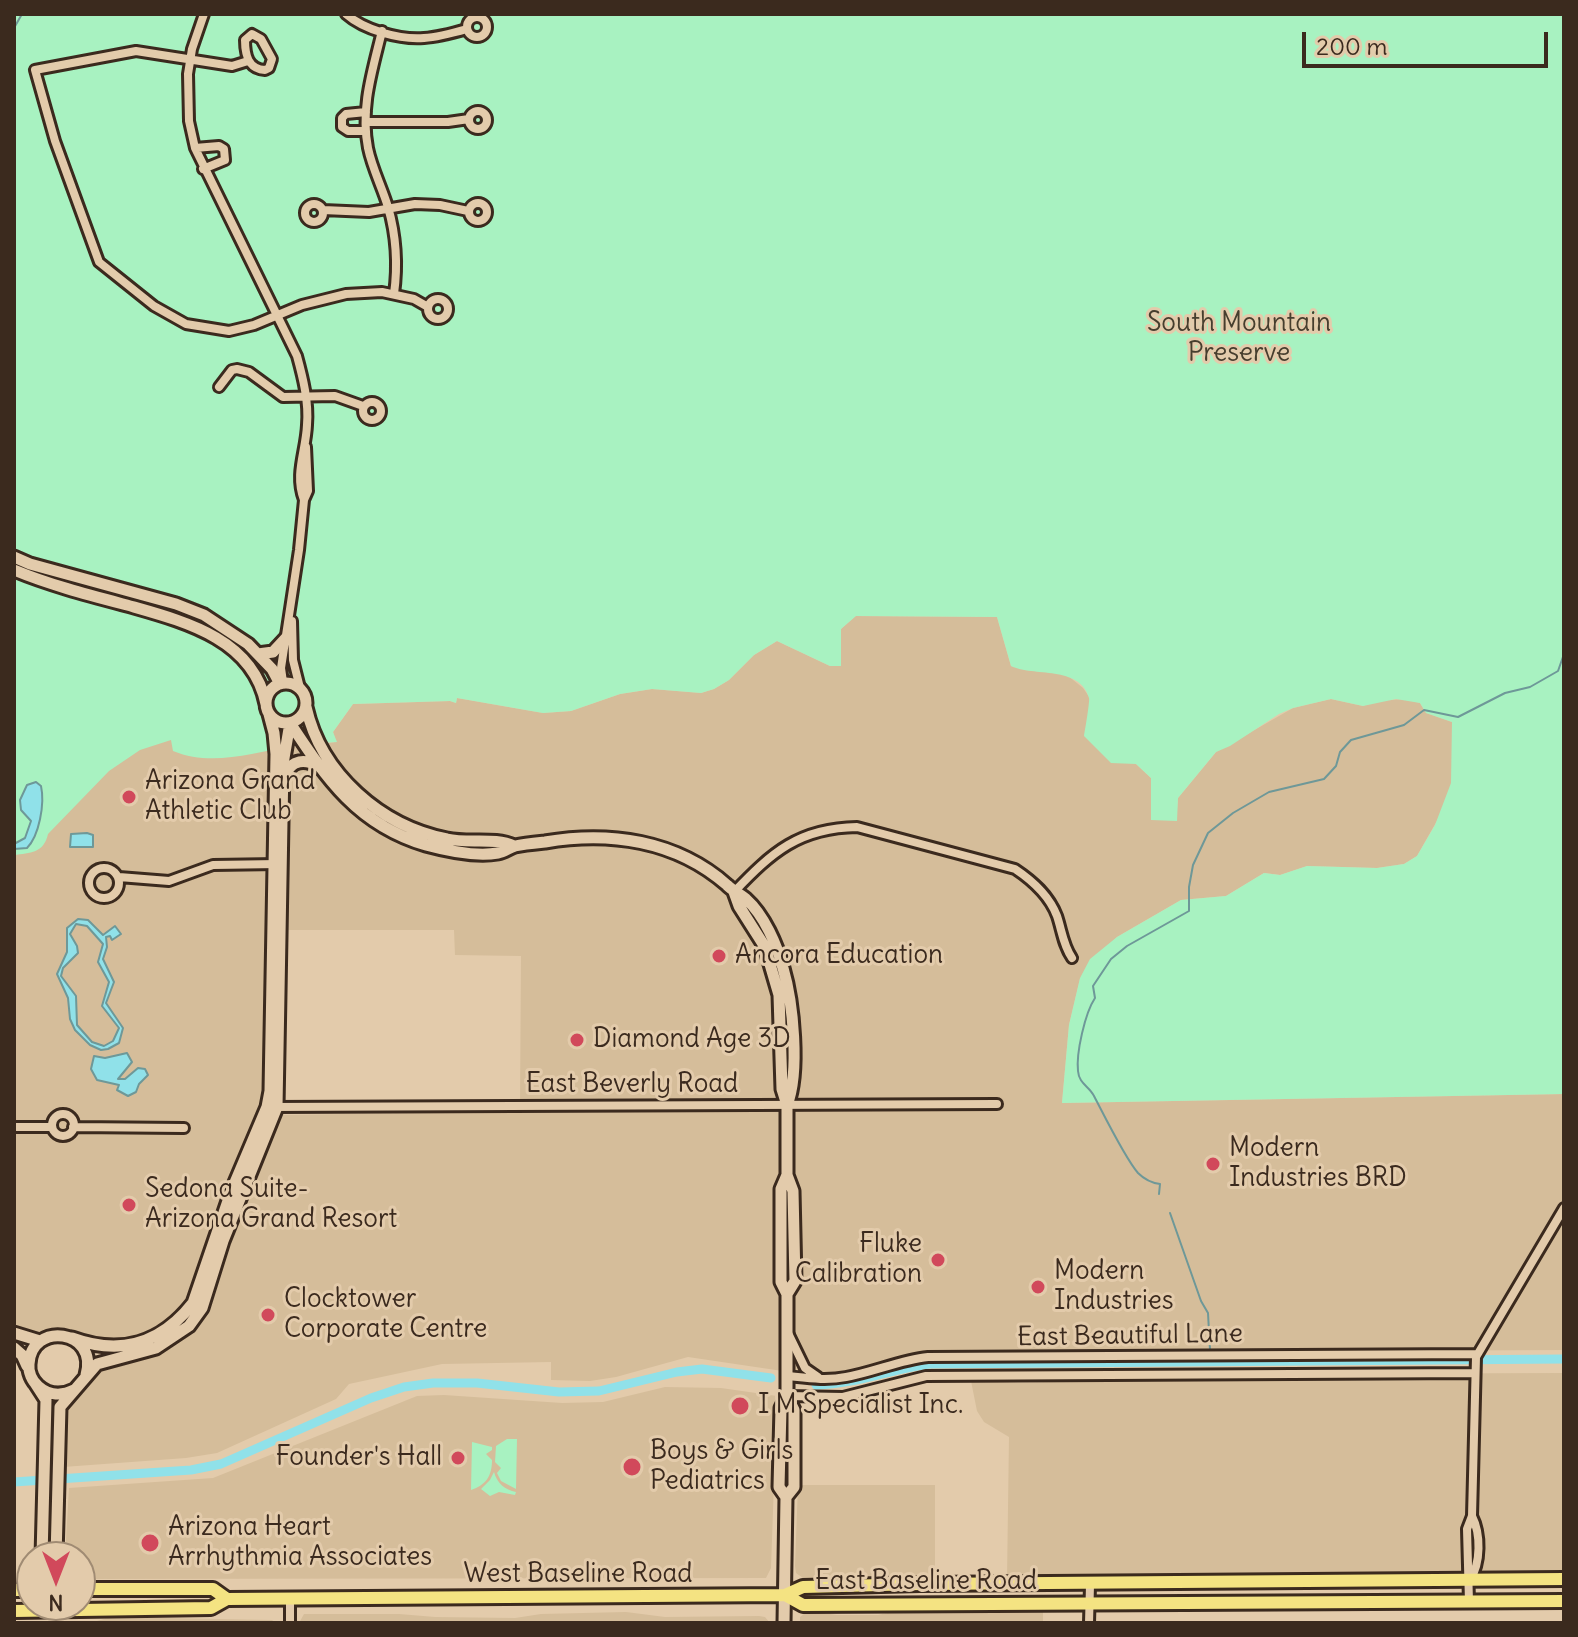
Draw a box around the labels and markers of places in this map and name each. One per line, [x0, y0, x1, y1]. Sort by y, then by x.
place label: Arizona Grand Athletic Club [145, 766, 315, 828]
marker: Arizona Grand Athletic Club [120, 788, 138, 806]
place label: Ancora Education [735, 940, 943, 972]
marker: Ancora Education [710, 947, 728, 965]
place label: Diamond Age 3D [593, 1024, 791, 1056]
marker: Diamond Age 3D [568, 1031, 586, 1049]
place label: Modern Industries BRD [1229, 1133, 1407, 1194]
marker: Modern Industries BRD [1204, 1155, 1222, 1173]
place label: Sedona Suite- Arizona Grand Resort [145, 1174, 397, 1236]
marker: Sedona Suite- Arizona Grand Resort [120, 1196, 138, 1214]
place label: Fluke Calibration [795, 1229, 922, 1290]
marker: Fluke Calibration [929, 1251, 947, 1269]
place label: Modern Industries [1054, 1256, 1174, 1318]
marker: Modern Industries [1029, 1278, 1047, 1296]
place label: Clocktower Corporate Centre [284, 1284, 487, 1346]
marker: Clocktower Corporate Centre [259, 1306, 277, 1324]
place label: I M Specialist Inc. [758, 1390, 963, 1422]
marker: I M Specialist Inc. [729, 1395, 751, 1417]
place label: Boys & Girls Pediatrics [650, 1436, 793, 1498]
place label: Founder's Hall [276, 1442, 442, 1474]
marker: Founder's Hall [449, 1449, 467, 1467]
marker: Boys & Girls Pediatrics [621, 1456, 643, 1478]
place label: Arizona Heart Arrhythmia Associates [168, 1512, 432, 1574]
marker: Arizona Heart Arrhythmia Associates [139, 1532, 161, 1554]

